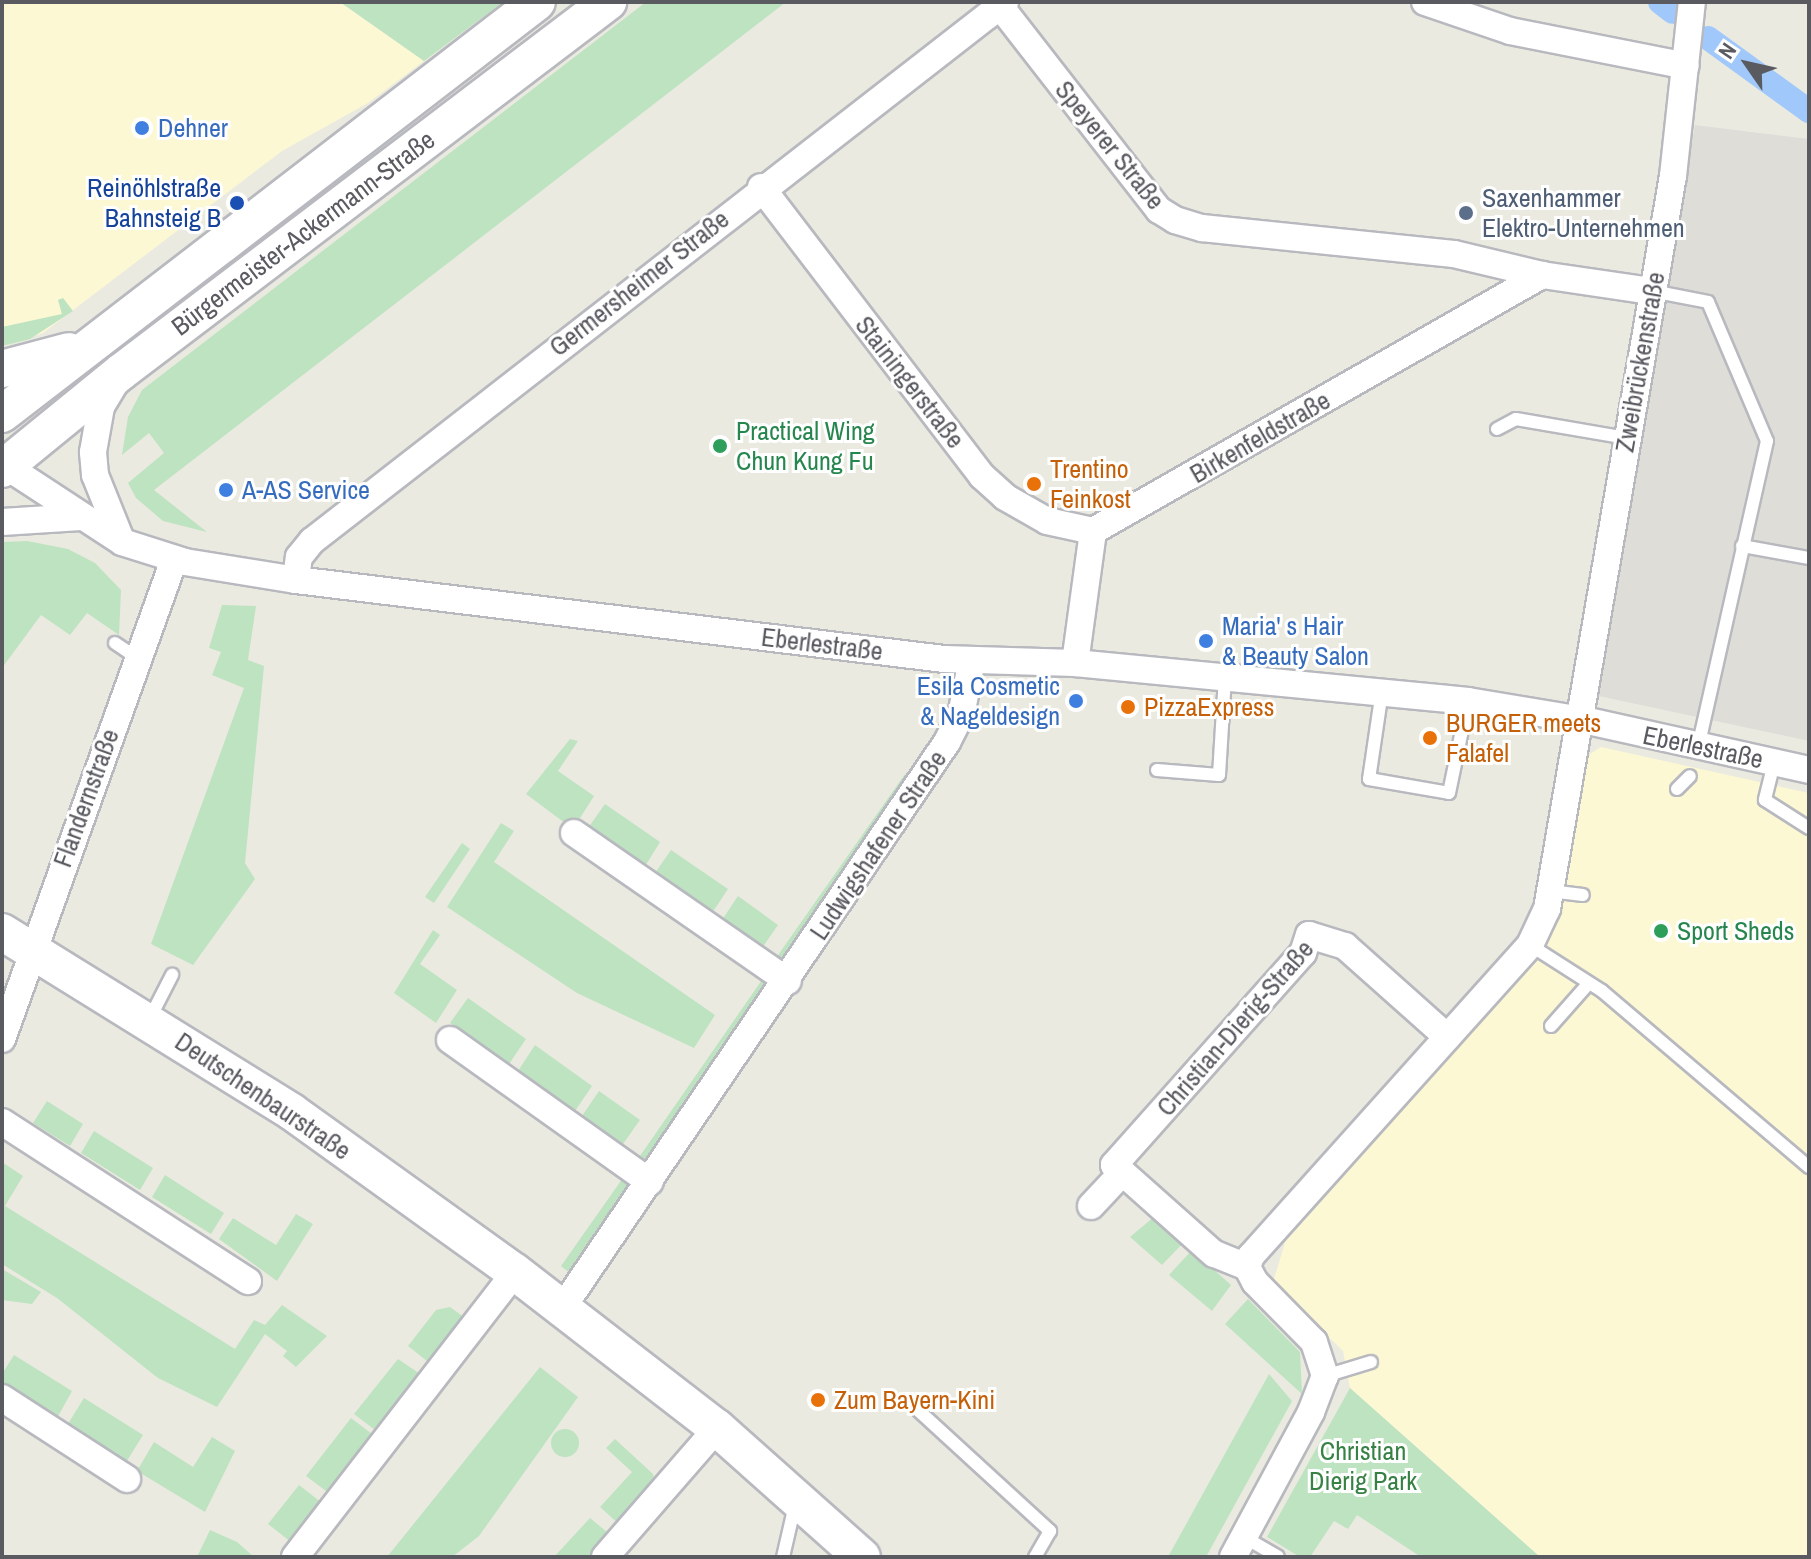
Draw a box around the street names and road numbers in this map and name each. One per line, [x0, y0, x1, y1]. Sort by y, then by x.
street label: Speyerer Straße [1049, 74, 1171, 216]
street label: Bürgermeister-Ackermann-Straße [165, 124, 441, 342]
street label: Germersheimer Straße [543, 203, 735, 363]
street label: Zweibrückenstraße [1609, 269, 1671, 455]
street label: Stainingerstraße [849, 310, 971, 454]
street label: Birkenfeldstraße [1184, 384, 1336, 490]
street label: Eberlestraße [760, 621, 884, 667]
street label: Eberlestraße [1640, 719, 1766, 775]
street label: Flandernstraße [47, 725, 125, 871]
street label: Ludwigshafener Straße [803, 744, 953, 946]
street label: Christian-Dierig-Straße [1150, 934, 1320, 1122]
street label: Deutschenbaurstraße [169, 1026, 357, 1166]

